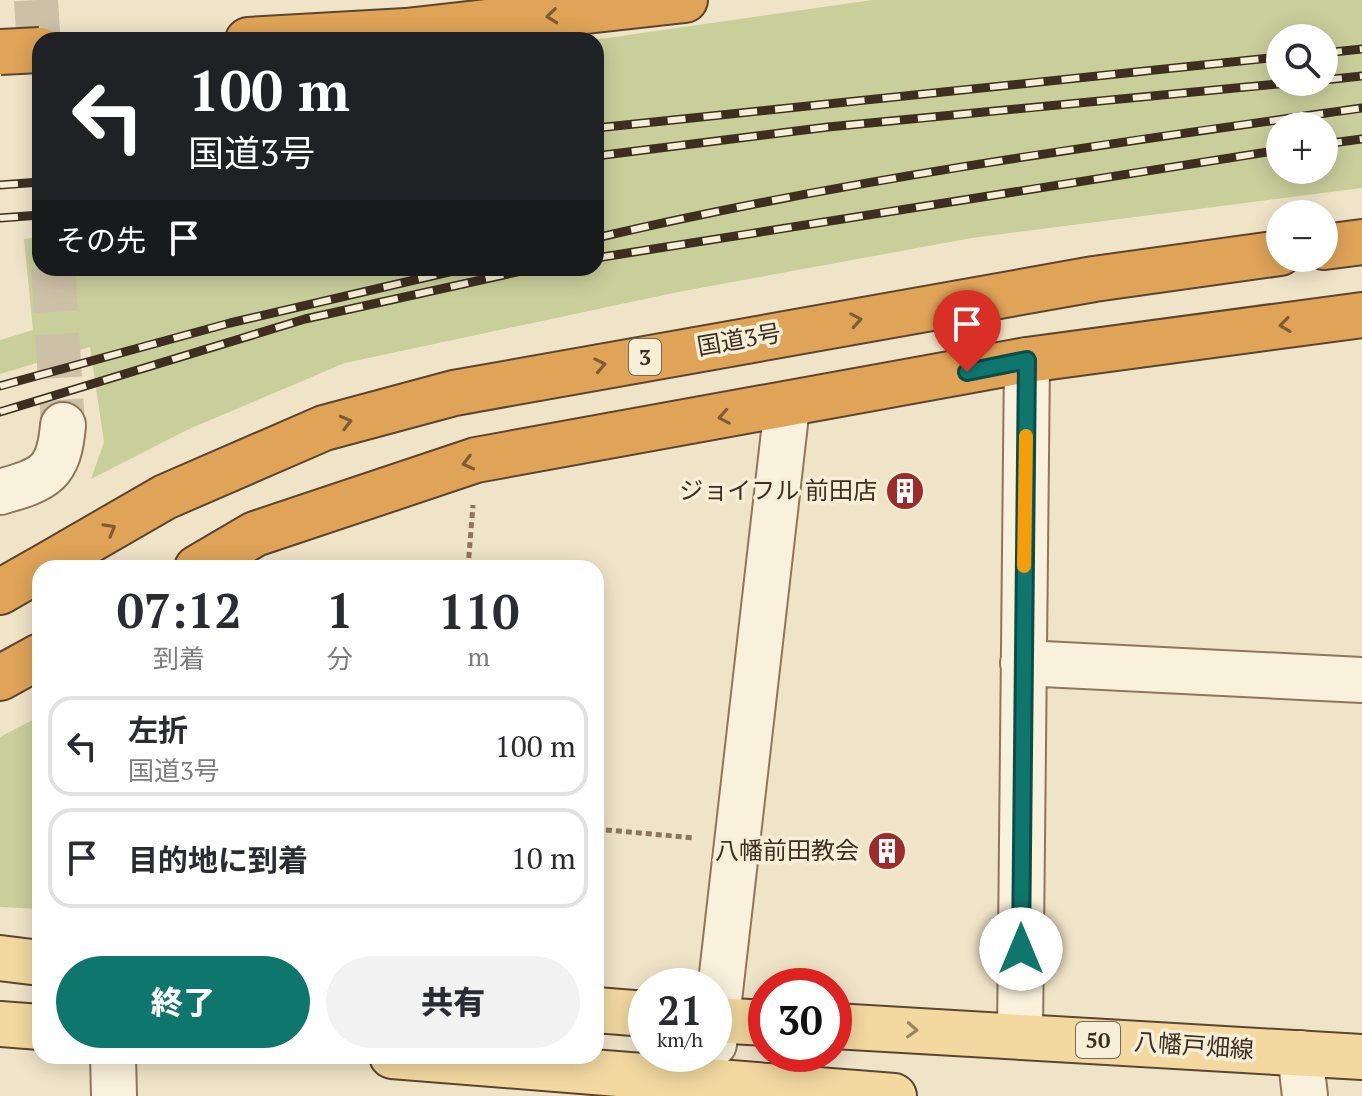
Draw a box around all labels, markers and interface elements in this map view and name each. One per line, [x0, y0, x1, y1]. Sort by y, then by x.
one-way arrow [545, 8, 558, 25]
map controls [1266, 24, 1338, 272]
button: search [1266, 24, 1338, 96]
text: 100 m [188, 53, 350, 127]
icon: left [56, 64, 160, 168]
button: + [1266, 112, 1338, 184]
text: 国道3号 [188, 129, 315, 176]
button: − [1266, 200, 1338, 272]
icon: arrive [162, 216, 206, 260]
text: その先 [56, 220, 146, 260]
pin [933, 290, 1001, 372]
icon: arrive [945, 302, 989, 346]
one-way arrow [849, 313, 863, 330]
street label: 国道3号 [694, 316, 783, 362]
one-way arrow [1278, 316, 1292, 333]
road number: 3 [629, 339, 661, 375]
one-way arrow [593, 357, 606, 374]
one-way arrow [718, 407, 731, 424]
one-way arrow [339, 415, 353, 431]
one-way arrow [462, 453, 476, 470]
building icon: ジョイフル 前田店 [884, 470, 926, 512]
place label: ジョイフル 前田店 [679, 474, 877, 506]
one-way arrow [101, 523, 116, 539]
text: 07:12 [117, 578, 242, 642]
text: 1 [326, 578, 353, 642]
text: 110 [438, 579, 519, 643]
text: m [467, 639, 490, 673]
text: 到着 [153, 641, 205, 675]
text: 分 [327, 641, 353, 675]
text: 左折 [128, 710, 188, 750]
icon: left [60, 724, 104, 768]
text: 100 m [495, 726, 576, 766]
text: 国道3号 [128, 753, 220, 787]
building icon: 八幡前田教会 [866, 830, 908, 872]
place label: 八幡前田教会 [715, 834, 859, 866]
icon: arrive [60, 836, 104, 880]
text: 10 m [511, 838, 576, 878]
text: 目的地に到着 [128, 840, 308, 880]
position arrow [979, 907, 1063, 991]
button: 終了 [56, 956, 310, 1048]
button: 共有 [326, 956, 580, 1048]
speed limit sign: 30 [748, 968, 852, 1072]
text: 21 [657, 983, 703, 1036]
one-way arrow [906, 1021, 919, 1038]
road number: 50 [1076, 1022, 1120, 1058]
street label: 八幡戸畑線 [1133, 1025, 1255, 1065]
text: km/h [657, 1026, 703, 1053]

